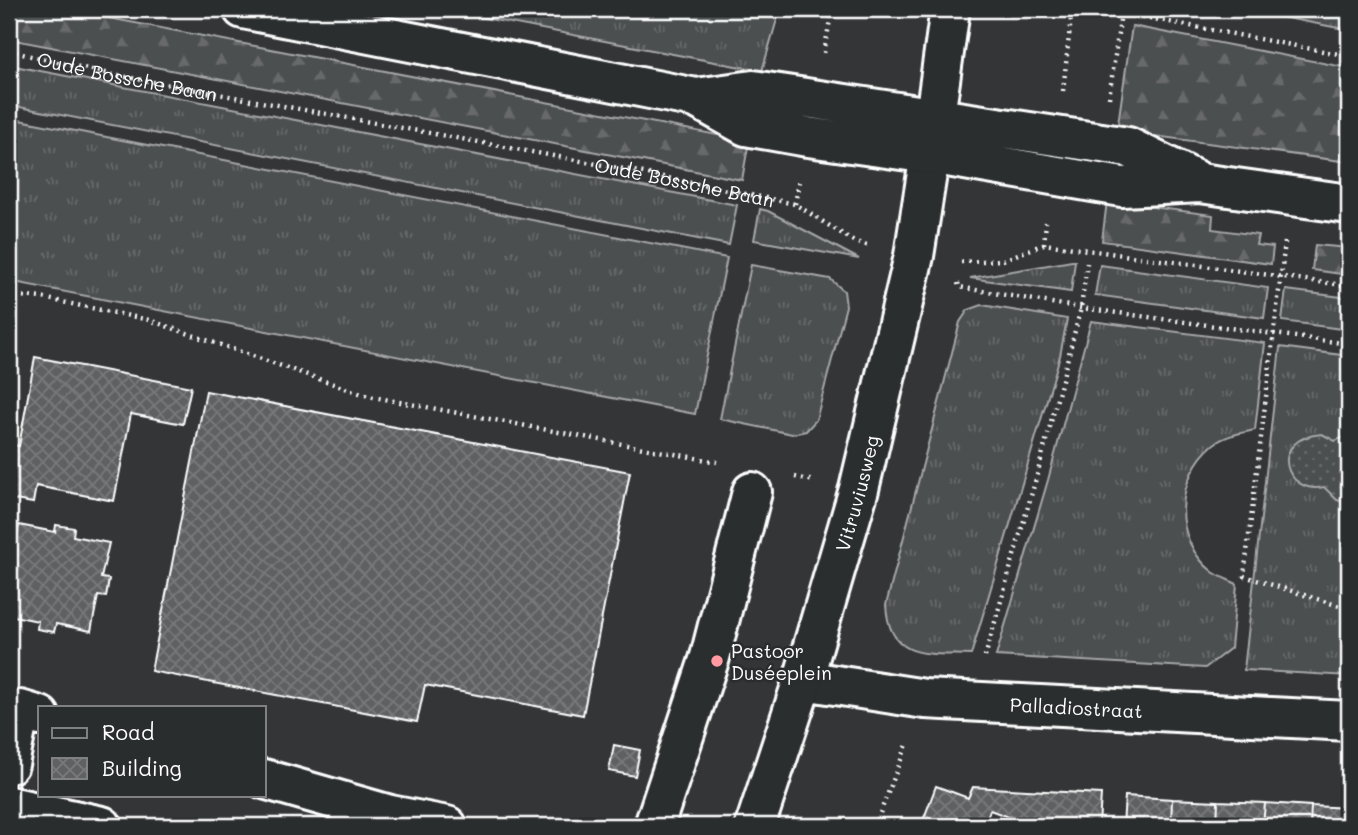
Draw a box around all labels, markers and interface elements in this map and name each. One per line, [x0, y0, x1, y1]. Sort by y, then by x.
street label: Oude Bossche Baan [35, 45, 219, 106]
street label: Oude Bossche Baan [593, 151, 776, 212]
street label: Vitruviusweg [829, 433, 884, 554]
place label: Pastoor Duséeplein [731, 638, 832, 685]
marker: Pastoor Duséeplein [709, 653, 725, 669]
street label: Palladiostraat [1009, 691, 1144, 723]
legend [38, 706, 266, 796]
text: Road [102, 718, 154, 745]
text: Building [102, 754, 182, 781]

